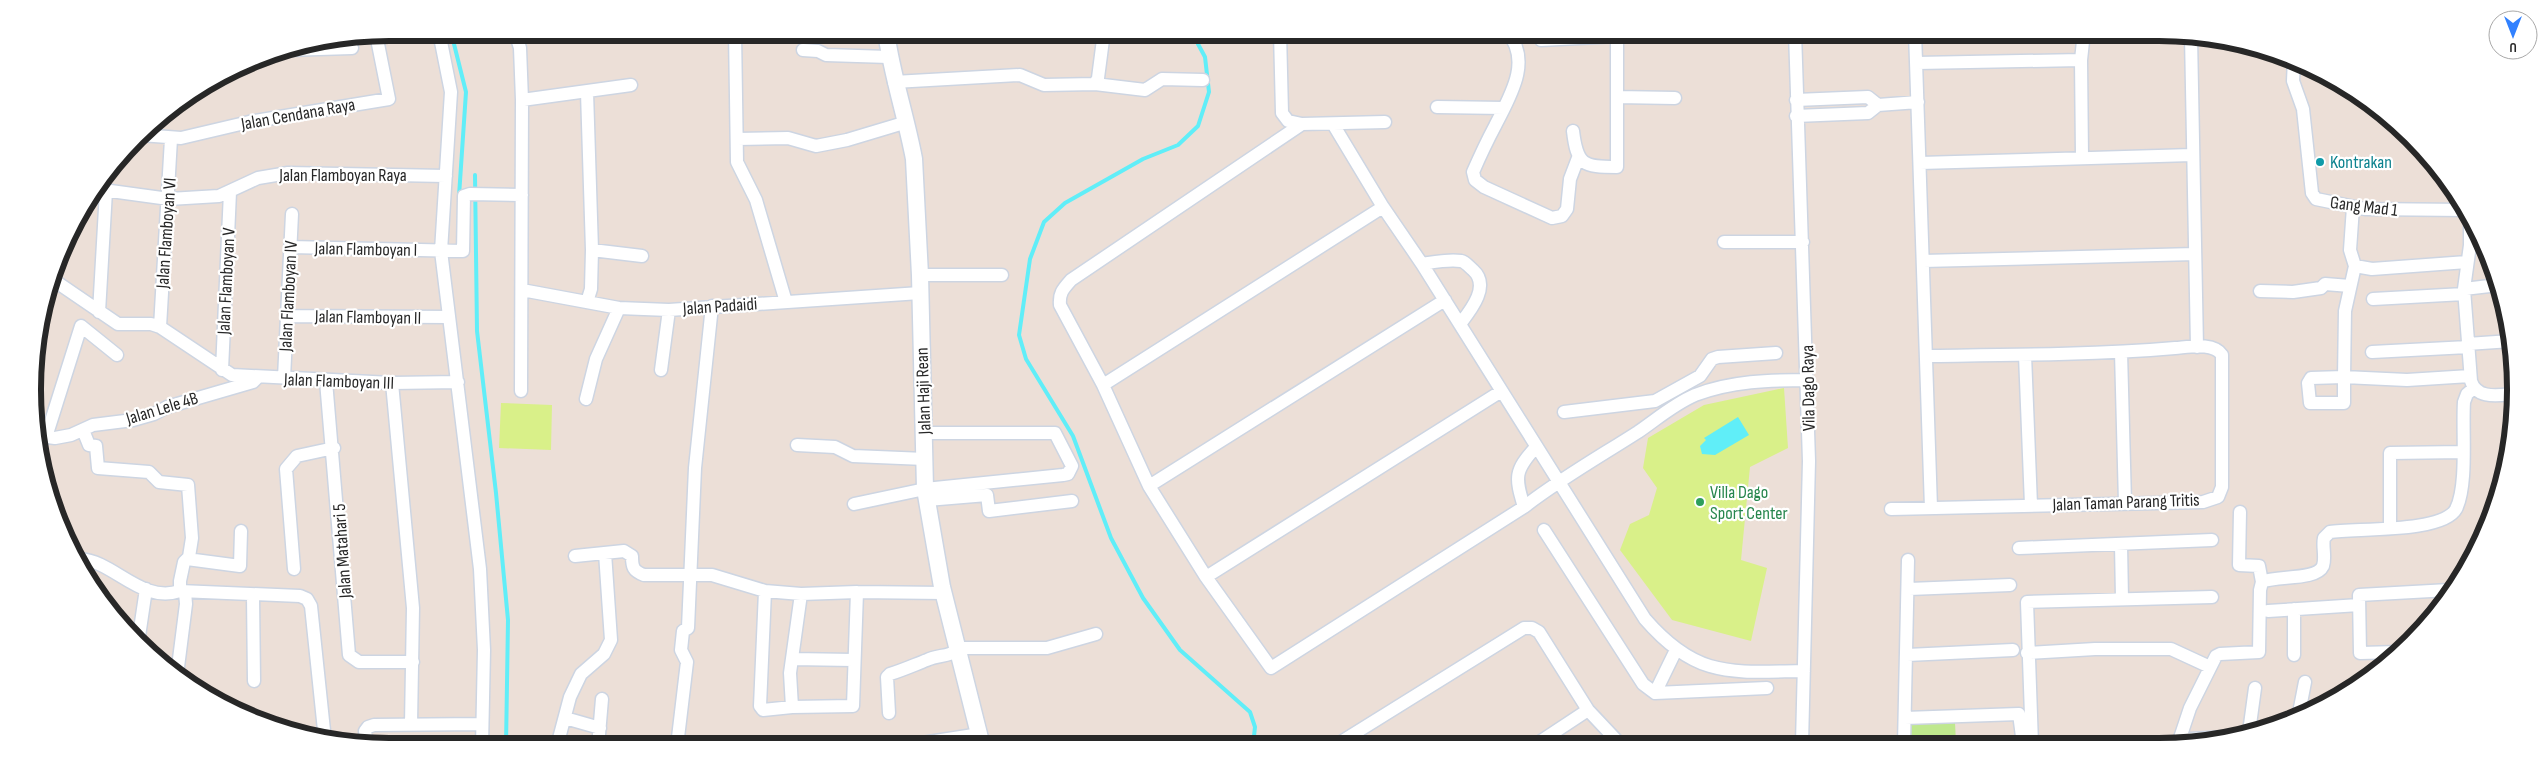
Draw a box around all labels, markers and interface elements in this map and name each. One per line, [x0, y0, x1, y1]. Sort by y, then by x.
north arrow [2488, 10, 2538, 60]
text: U [2509, 39, 2517, 56]
street label: Jalan Cendana Raya [238, 94, 357, 135]
place label: Kontrakan [2330, 152, 2392, 173]
marker: Kontrakan [2314, 156, 2326, 168]
street label: Jalan Flamboyan Raya [278, 165, 407, 186]
street label: Jalan Flamboyan VI [152, 177, 181, 290]
street label: Gang Mad 1 [2329, 192, 2400, 221]
street label: Jalan Flamboyan V [213, 227, 240, 336]
street label: Jalan Flamboyan I [313, 238, 418, 261]
street label: Jalan Flamboyan IV [275, 240, 302, 353]
street label: Jalan Padaidi [681, 293, 758, 320]
street label: Jalan Flamboyan II [314, 306, 421, 329]
street label: Vila Dago Raya [1797, 345, 1820, 431]
street label: Jalan Haji Rean [911, 347, 936, 436]
street label: Jalan Flamboyan III [283, 369, 394, 394]
street label: Jalan Lele 4B [123, 388, 201, 430]
place label: Villa Dago Sport Center [1710, 482, 1788, 524]
street label: Jalan Taman Parang Tritis [2051, 489, 2200, 516]
marker: Villa Dago Sport Center [1694, 496, 1706, 508]
street label: Jalan Matahari 5 [329, 503, 356, 600]

